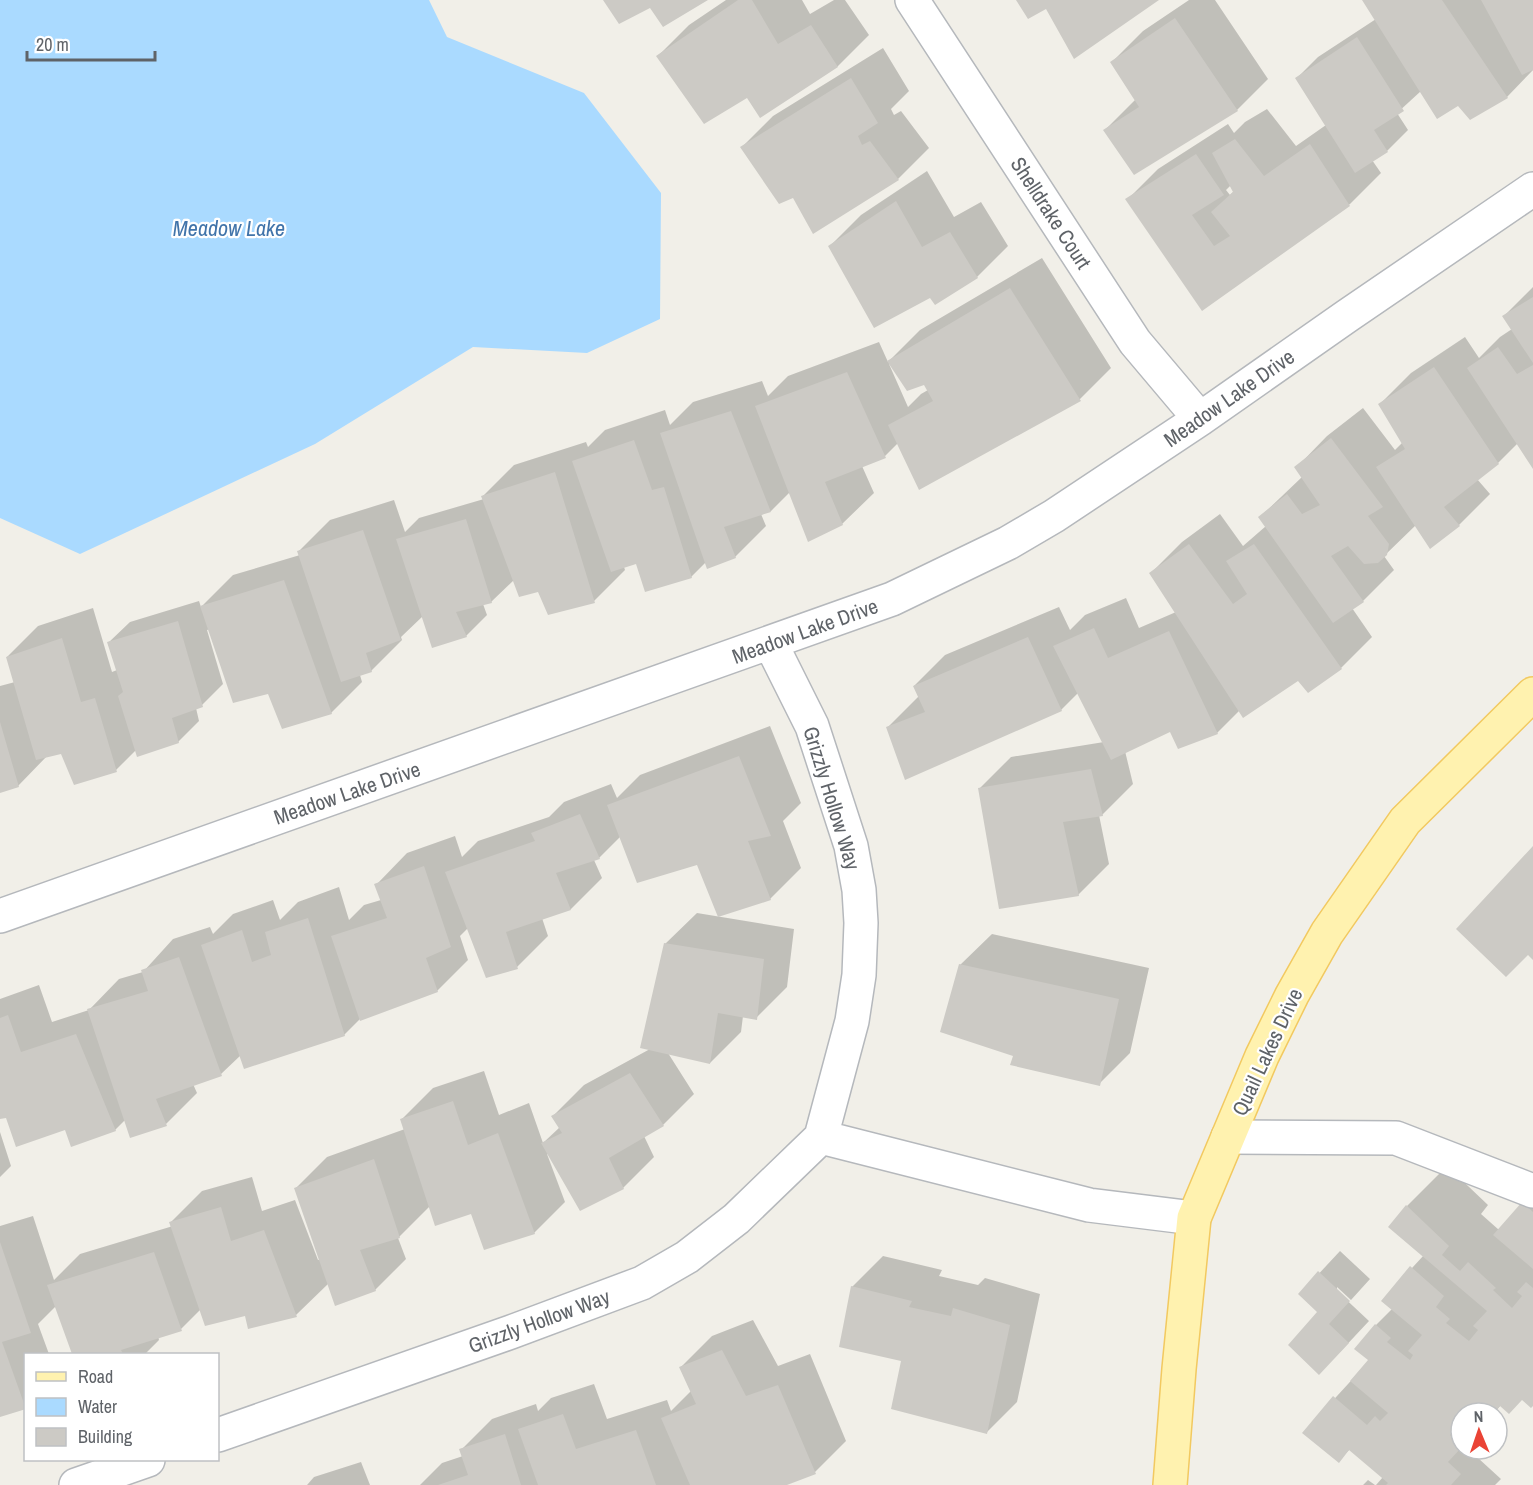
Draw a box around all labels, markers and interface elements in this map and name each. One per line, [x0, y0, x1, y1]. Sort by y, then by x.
scale bar [27, 24, 154, 62]
text: 20 m [36, 32, 69, 57]
street label: Shelldrake Court [1004, 151, 1098, 275]
water label: Meadow Lake [173, 213, 285, 243]
street label: Meadow Lake Drive [1158, 342, 1300, 454]
street label: Meadow Lake Drive [728, 591, 882, 671]
street label: Grizzly Hollow Way [796, 723, 868, 874]
street label: Meadow Lake Drive [270, 754, 424, 832]
street label: Quail Lakes Drive [1225, 983, 1309, 1121]
street label: Grizzly Hollow Way [464, 1282, 614, 1360]
legend [24, 1353, 219, 1461]
text: Road [78, 1364, 113, 1389]
text: Water [78, 1394, 117, 1419]
north arrow [1449, 1401, 1509, 1461]
text: N [1473, 1405, 1484, 1427]
text: Building [78, 1424, 133, 1449]

